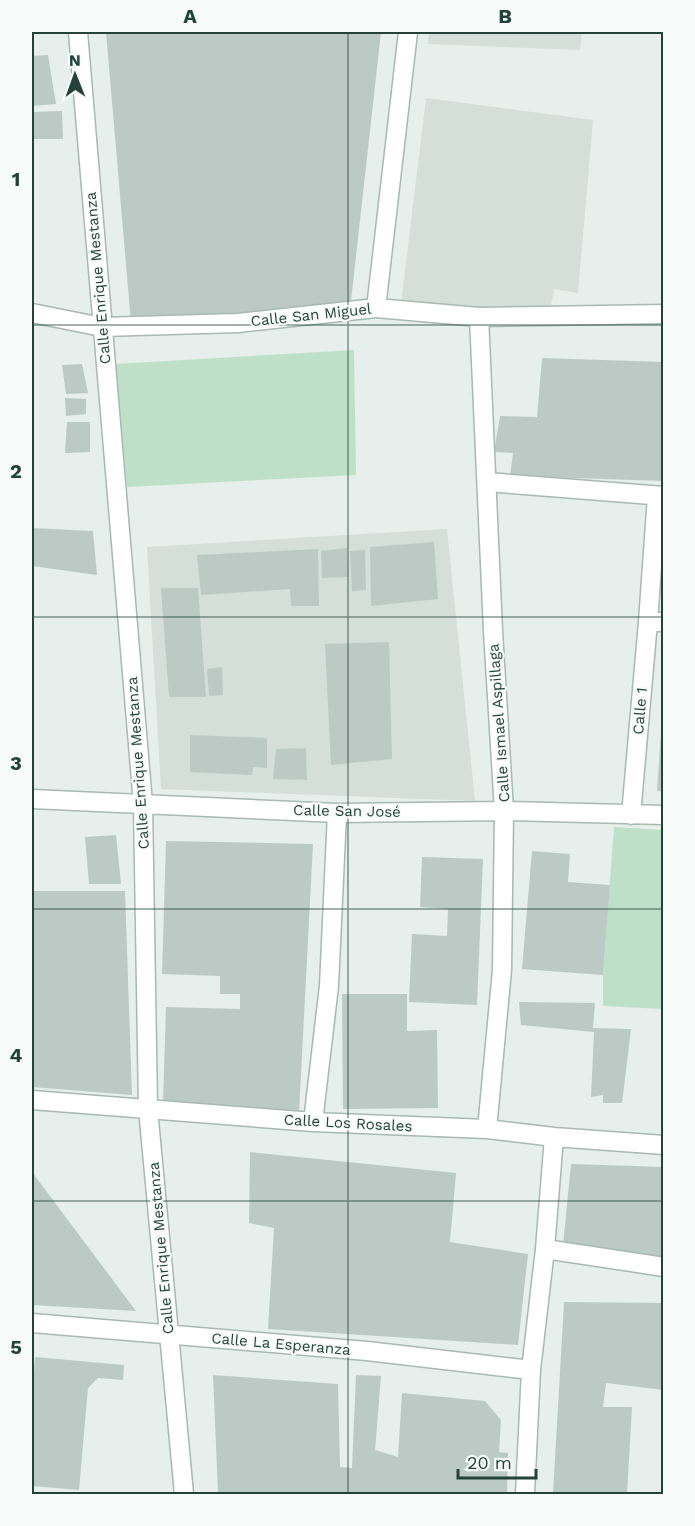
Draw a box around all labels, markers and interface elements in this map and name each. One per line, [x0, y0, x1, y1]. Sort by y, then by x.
text: A [183, 4, 197, 28]
text: B [498, 4, 512, 28]
north arrow [45, 45, 105, 105]
text: N [69, 51, 81, 70]
text: 1 [12, 167, 20, 191]
street label: Calle Enrique Mestanza [81, 191, 115, 365]
street label: Calle San Miguel [250, 300, 373, 330]
text: 2 [10, 459, 22, 483]
street label: Calle Ismael Aspillaga [484, 642, 514, 803]
street label: Calle Enrique Mestanza [123, 676, 153, 850]
street label: Calle 1 [629, 687, 651, 735]
text: 3 [10, 751, 22, 775]
street label: Calle San José [293, 801, 401, 821]
text: 4 [10, 1043, 23, 1067]
street label: Calle Los Rosales [283, 1111, 413, 1135]
street label: Calle Enrique Mestanza [144, 1161, 178, 1335]
street label: Calle La Esperanza [211, 1329, 352, 1359]
text: 5 [10, 1335, 22, 1359]
scale bar [458, 1442, 536, 1480]
text: 20 m [467, 1452, 512, 1473]

